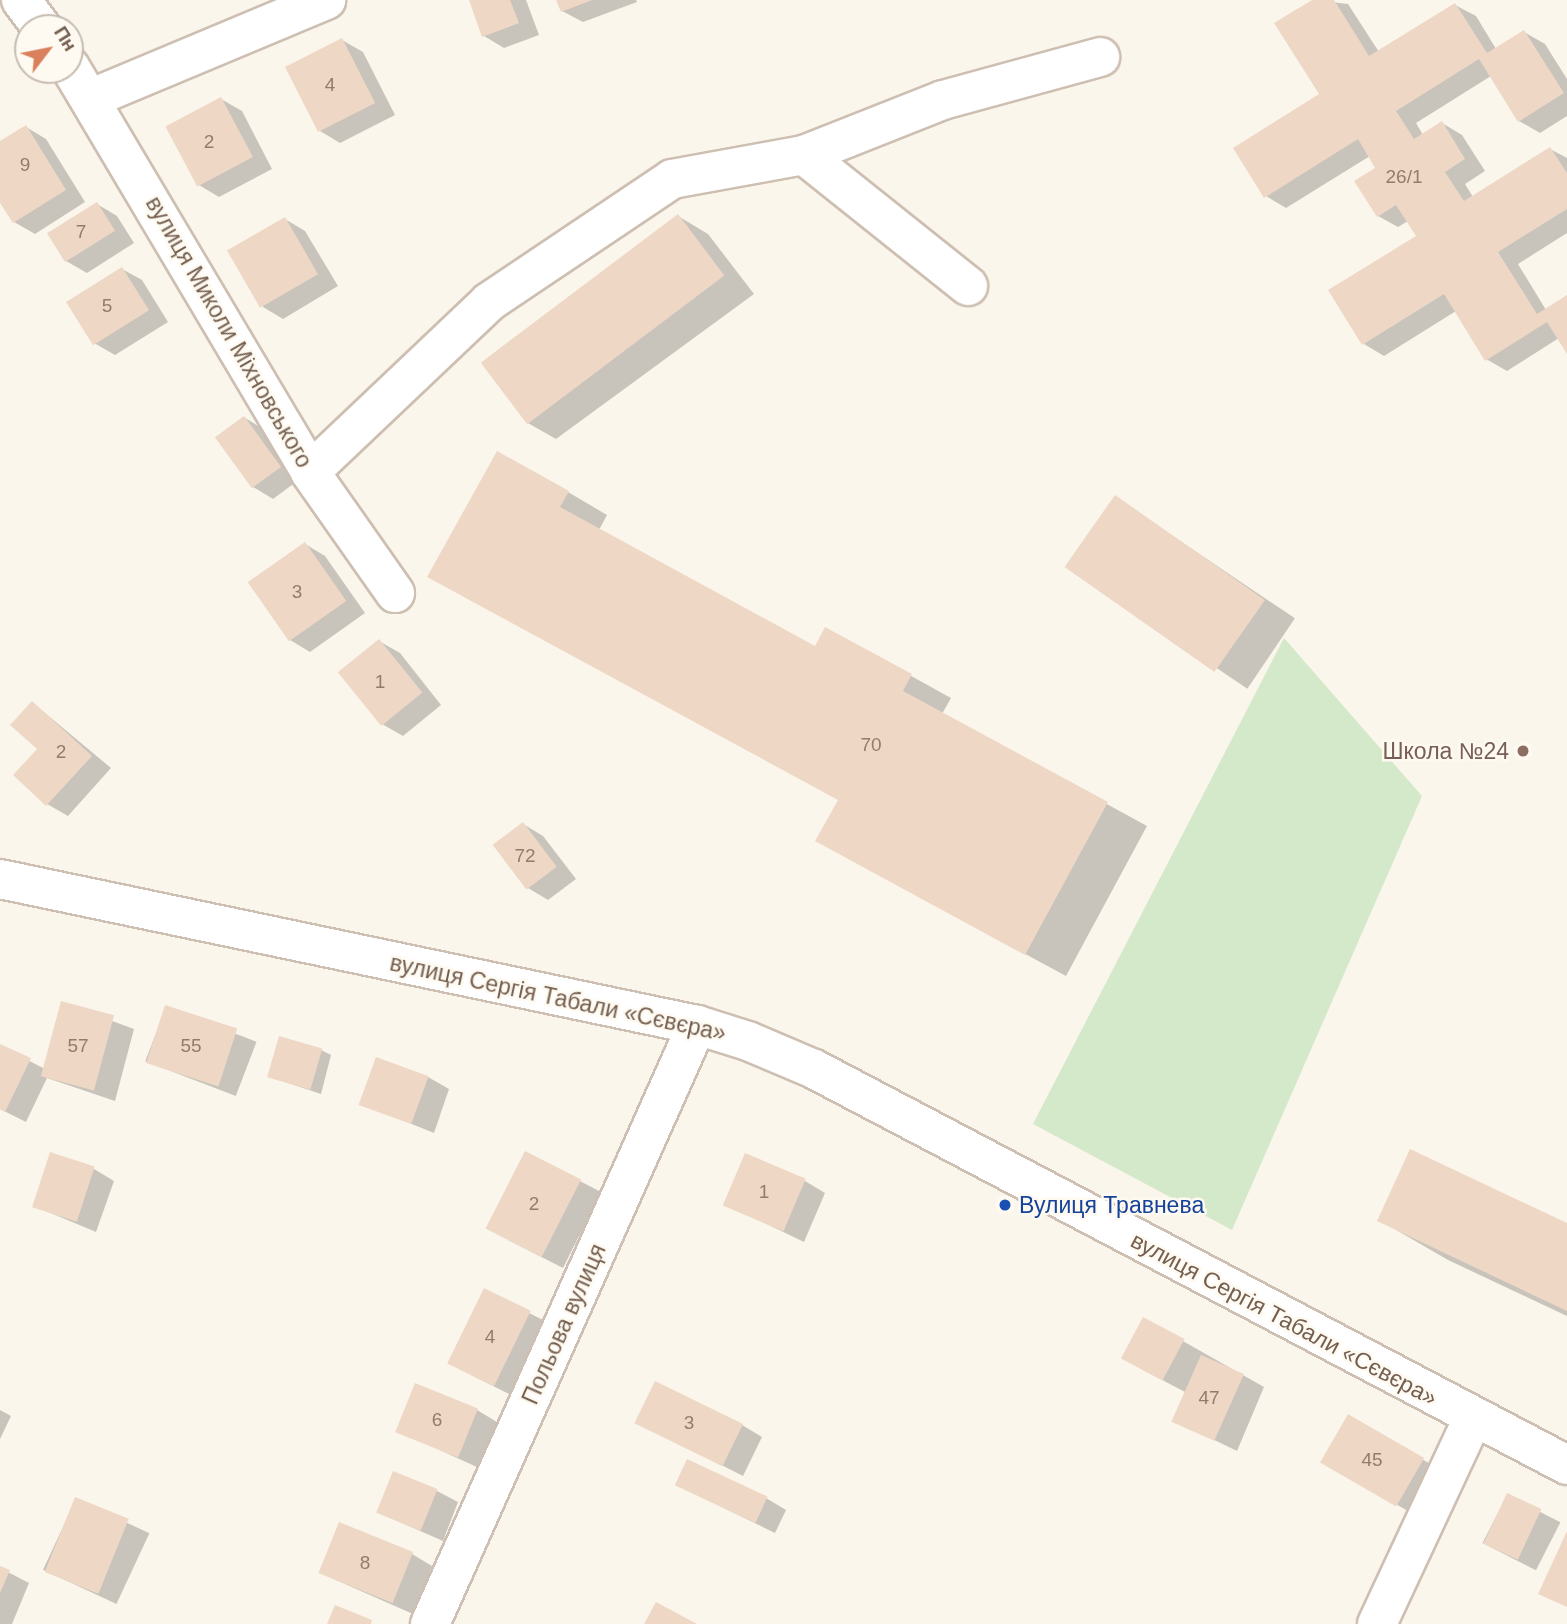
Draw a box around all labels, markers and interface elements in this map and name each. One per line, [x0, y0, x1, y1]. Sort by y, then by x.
north arrow [14, 14, 84, 84]
text: Пн [50, 22, 81, 55]
house number: 4 [325, 74, 335, 96]
house number: 2 [204, 131, 214, 153]
house number: 9 [20, 154, 30, 176]
house number: 26/1 [1386, 166, 1422, 188]
street label: вулиця Миколи Міхновського [140, 191, 318, 473]
house number: 7 [76, 221, 86, 243]
house number: 5 [102, 295, 112, 317]
house number: 3 [292, 581, 302, 603]
house number: 1 [375, 671, 385, 693]
house number: 70 [860, 734, 882, 756]
place label: Школа №24 [1382, 737, 1509, 765]
house number: 2 [56, 741, 66, 763]
marker: Школа №24 [1515, 743, 1531, 759]
house number: 72 [514, 845, 536, 867]
street label: вулиця Сергія Табали «Сєвєра» [387, 949, 729, 1047]
house number: 57 [67, 1035, 89, 1057]
house number: 55 [180, 1035, 202, 1057]
house number: 1 [759, 1181, 769, 1203]
place label: Вулиця Травнева [1019, 1191, 1204, 1219]
house number: 2 [529, 1193, 539, 1215]
marker: Вулиця Травнева [997, 1197, 1013, 1213]
street label: вулиця Сергія Табали «Сєвєра» [1126, 1226, 1442, 1412]
street label: Польова вулиця [516, 1239, 612, 1409]
house number: 4 [485, 1326, 495, 1348]
house number: 47 [1198, 1387, 1220, 1409]
house number: 6 [432, 1409, 442, 1431]
house number: 3 [684, 1412, 694, 1434]
house number: 45 [1361, 1449, 1383, 1471]
house number: 8 [360, 1552, 370, 1574]

